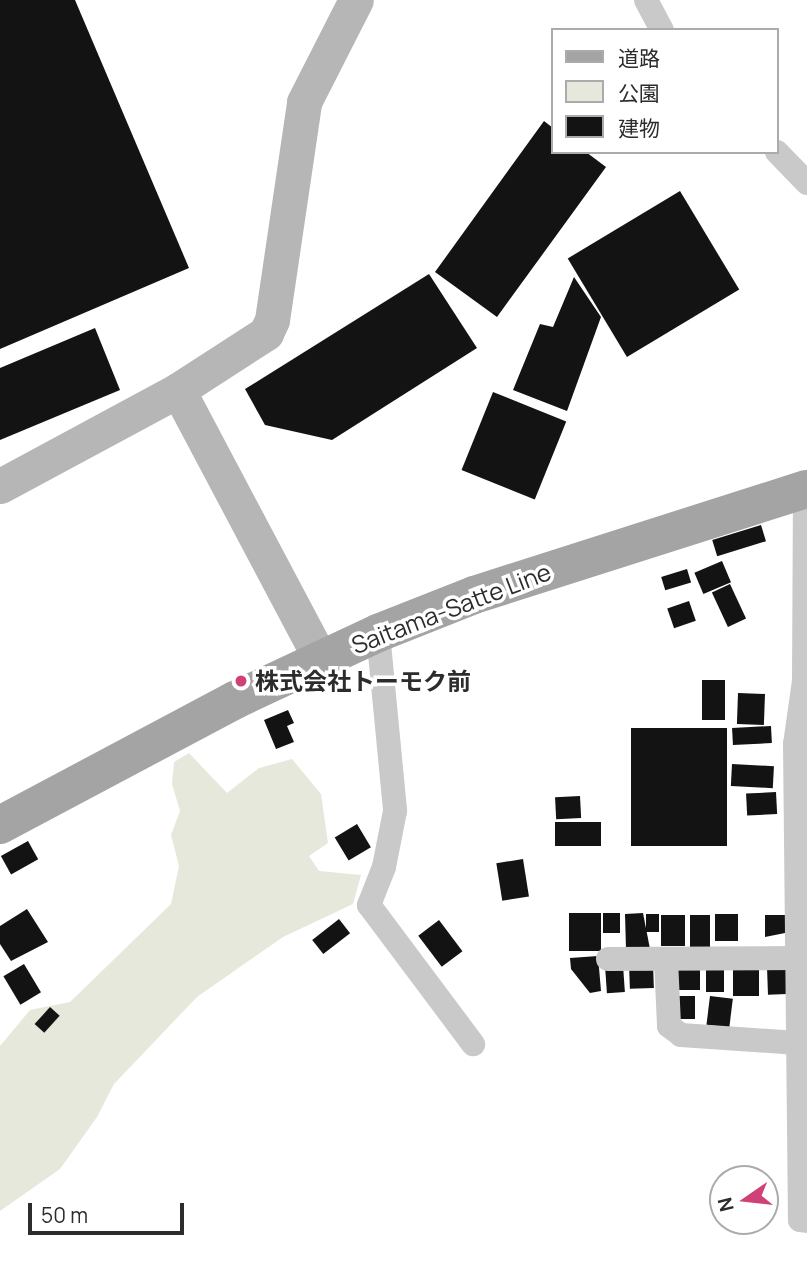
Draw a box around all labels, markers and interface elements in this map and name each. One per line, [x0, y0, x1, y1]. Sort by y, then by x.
legend [552, 28, 779, 154]
text: 道路 [618, 44, 660, 72]
text: 公園 [618, 79, 660, 107]
text: 建物 [618, 114, 660, 142]
street label: Saitama-Satte Line [347, 557, 555, 659]
place label: 株式会社トーモク前 [255, 667, 471, 695]
marker: 株式会社トーモク前 [233, 673, 249, 689]
north arrow [709, 1165, 779, 1235]
scale bar [32, 1190, 187, 1234]
text: N [711, 1195, 740, 1214]
text: 50 m [41, 1201, 88, 1229]

